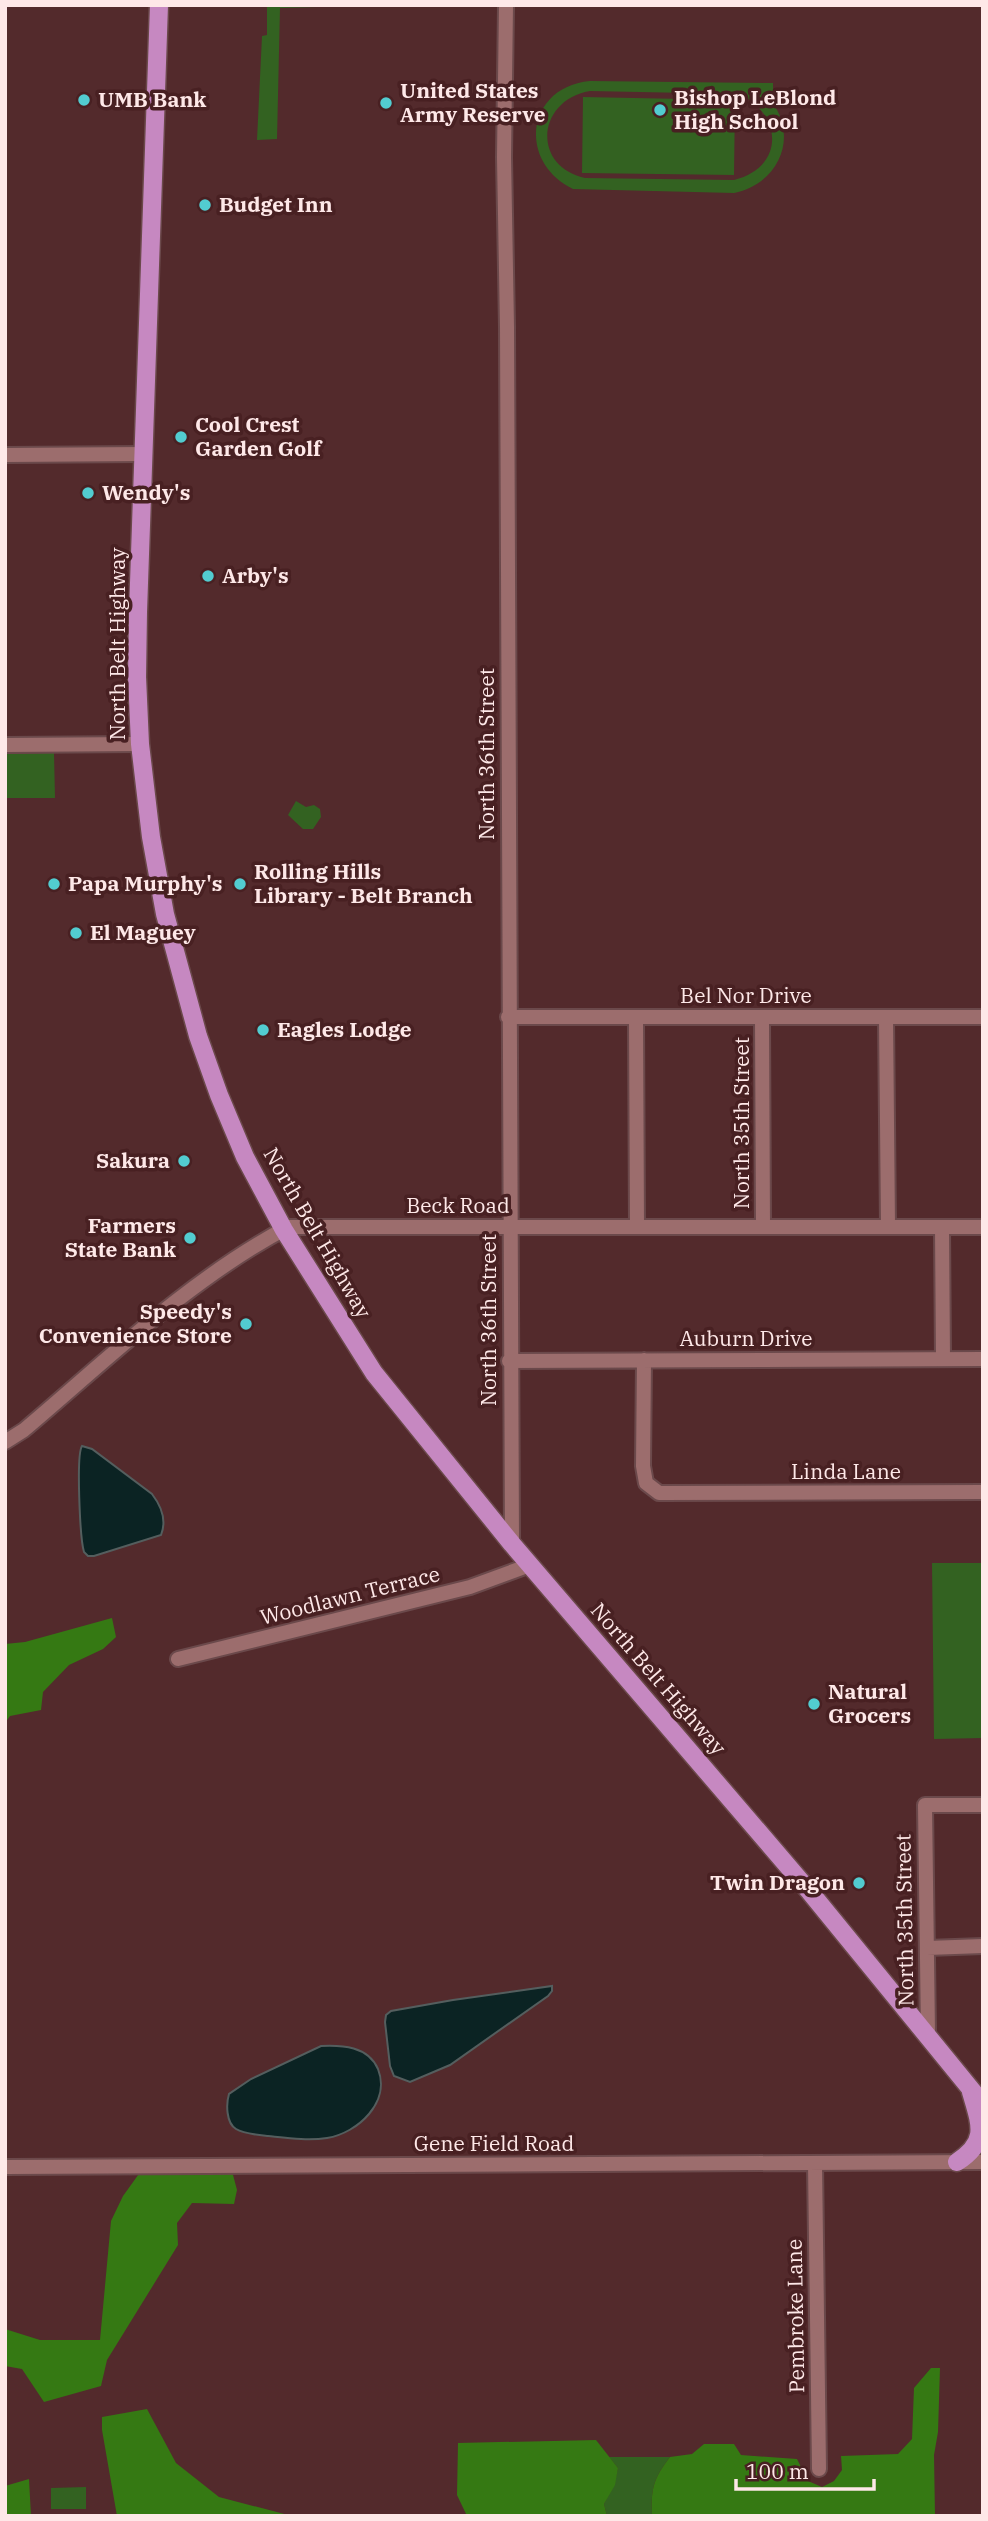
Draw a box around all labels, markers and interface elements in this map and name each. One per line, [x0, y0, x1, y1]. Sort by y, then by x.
place label: United States Army Reserve [400, 76, 546, 128]
place label: Bishop LeBlond High School [674, 83, 836, 135]
place label: UMB Bank [98, 85, 206, 113]
marker: UMB Bank [76, 92, 92, 108]
marker: United States Army Reserve [378, 95, 394, 111]
marker: Bishop LeBlond High School [652, 102, 668, 118]
place label: Budget Inn [219, 190, 333, 218]
marker: Budget Inn [197, 197, 213, 213]
place label: Cool Crest Garden Golf [195, 410, 323, 462]
marker: Cool Crest Garden Golf [173, 429, 189, 445]
place label: Wendy's [102, 478, 190, 506]
marker: Wendy's [80, 485, 96, 501]
street label: North Belt Highway [103, 547, 131, 740]
place label: Arby's [222, 561, 289, 589]
marker: Arby's [200, 568, 216, 584]
street label: North 36th Street [472, 668, 500, 840]
place label: Rolling Hills Library - Belt Branch [254, 857, 473, 909]
place label: Papa Murphy's [68, 869, 222, 897]
marker: Papa Murphy's [46, 876, 62, 892]
marker: Rolling Hills Library - Belt Branch [232, 876, 248, 892]
place label: El Maguey [90, 918, 196, 946]
marker: El Maguey [68, 925, 84, 941]
street label: Bel Nor Drive [680, 981, 812, 1009]
place label: Eagles Lodge [277, 1015, 412, 1043]
marker: Eagles Lodge [255, 1022, 271, 1038]
street label: North 35th Street [727, 1037, 755, 1209]
street label: North Belt Highway [257, 1142, 379, 1324]
place label: Sakura [96, 1146, 170, 1174]
marker: Sakura [176, 1153, 192, 1169]
street label: Beck Road [406, 1191, 510, 1219]
place label: Farmers State Bank [65, 1211, 176, 1263]
marker: Farmers State Bank [182, 1230, 198, 1246]
street label: North 36th Street [474, 1234, 502, 1406]
place label: Speedy's Convenience Store [39, 1297, 232, 1349]
marker: Speedy's Convenience Store [238, 1316, 254, 1332]
street label: Auburn Drive [679, 1324, 813, 1352]
street label: Linda Lane [791, 1457, 901, 1485]
street label: Woodlawn Terrace [257, 1559, 443, 1631]
street label: North Belt Highway [585, 1596, 733, 1761]
place label: Natural Grocers [828, 1677, 911, 1729]
marker: Natural Grocers [806, 1696, 822, 1712]
street label: North 35th Street [888, 1834, 920, 2007]
place label: Twin Dragon [710, 1868, 845, 1896]
marker: Twin Dragon [851, 1875, 867, 1891]
street label: Gene Field Road [414, 2129, 574, 2157]
street label: Pembroke Lane [780, 2239, 810, 2393]
scale bar [736, 2448, 874, 2492]
text: 100 m [746, 2457, 809, 2485]

